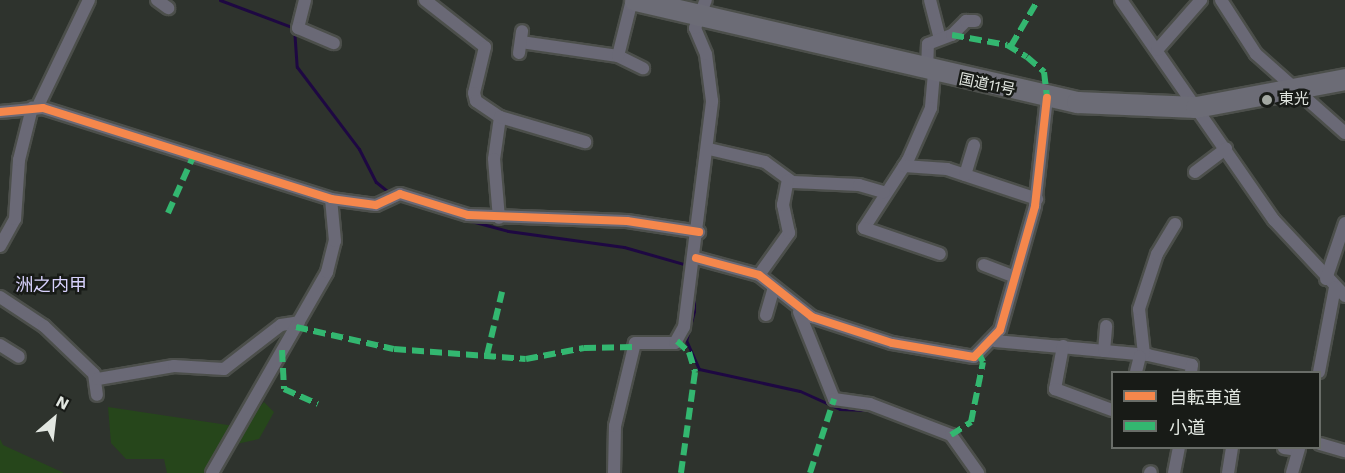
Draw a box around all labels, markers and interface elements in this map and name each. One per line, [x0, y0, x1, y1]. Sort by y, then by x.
street label: 国道11号 [957, 70, 1017, 100]
place label: 東光 [1279, 91, 1309, 109]
marker: 東光 [1260, 93, 1274, 107]
district label: 洲之内甲 [15, 274, 87, 296]
legend [1111, 371, 1321, 449]
text: 自転車道 [1169, 387, 1241, 408]
north arrow [24, 389, 84, 449]
text: N [53, 391, 72, 414]
text: 小道 [1169, 417, 1205, 438]

